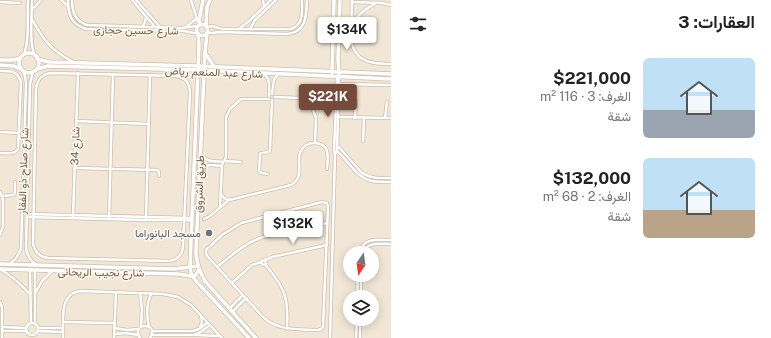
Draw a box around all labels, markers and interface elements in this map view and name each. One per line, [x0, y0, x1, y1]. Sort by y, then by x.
text: العقارات: 3 [678, 12, 755, 32]
icon: filters [407, 13, 429, 35]
pin: $134K [319, 17, 375, 51]
text: $134K [327, 22, 367, 37]
street label: شارع حسين حجازى [93, 23, 179, 39]
street label: شارع عبد المنعم رياض [165, 64, 264, 82]
text: $221,000 [553, 68, 631, 88]
icon: home [675, 74, 723, 122]
pin: $221K [300, 84, 356, 118]
text: $221K [308, 89, 348, 104]
text: الغرف: 3 · 116 m² [540, 89, 631, 104]
text: شقة [608, 109, 631, 124]
street label: شارع 34 [68, 126, 84, 166]
street label: شارع صلاح ذو الفقار [15, 127, 33, 216]
street label: طريق الشروق [192, 155, 207, 213]
text: $132,000 [553, 168, 631, 188]
icon: home [675, 174, 723, 222]
text: الغرف: 2 · 68 m² [543, 189, 631, 204]
text: شقة [608, 209, 631, 224]
pin: $132K [265, 211, 321, 245]
text: $132K [273, 216, 313, 231]
place label: مسجد البانوراما [135, 227, 201, 240]
marker: مسجد البانوراما [204, 228, 214, 238]
north arrow [343, 246, 379, 282]
map controls [343, 246, 379, 326]
street label: شارع نجيب الريحانى [58, 265, 145, 281]
button: layers [343, 290, 379, 326]

